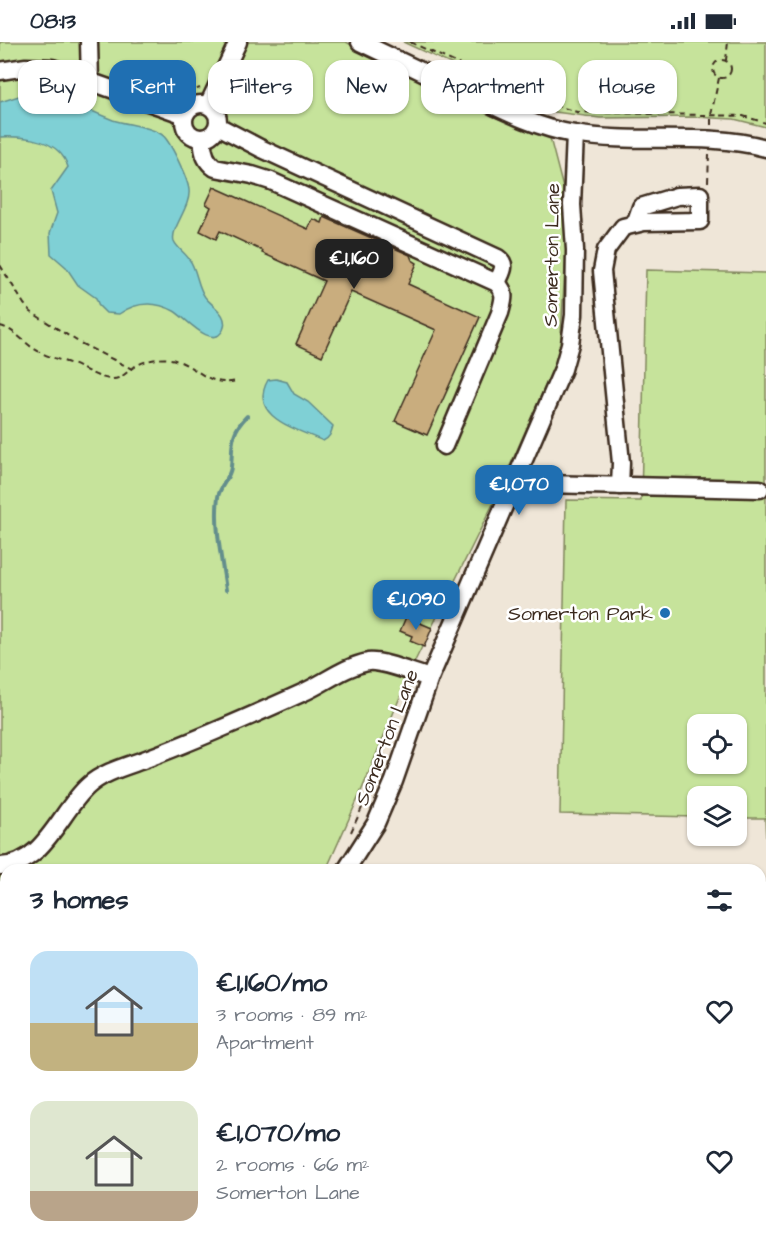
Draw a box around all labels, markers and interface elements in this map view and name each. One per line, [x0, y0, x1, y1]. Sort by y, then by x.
text: 08:13 [30, 6, 76, 37]
chip: Buy [18, 60, 97, 114]
chip: Rent [109, 60, 196, 114]
chip: Filters [208, 60, 313, 114]
chip: New [325, 60, 409, 114]
chip: Apartment [421, 60, 566, 114]
chip: House [578, 60, 677, 114]
street label: Somerton Lane [537, 183, 567, 327]
pin: €1,160 [305, 239, 403, 290]
text: €1,160 [329, 244, 379, 272]
pin: €1,070 [470, 465, 568, 516]
text: €1,070 [489, 470, 549, 498]
pin: €1,090 [367, 580, 465, 631]
text: €1,090 [387, 585, 445, 613]
place label: Somerton Park [508, 600, 653, 628]
marker: Somerton Park [658, 606, 672, 620]
street label: Somerton Lane [348, 665, 426, 809]
map controls [687, 714, 747, 846]
button: locate [687, 714, 747, 774]
button: layers [687, 786, 747, 846]
text: 3 homes [30, 882, 129, 918]
icon: filters [703, 884, 736, 917]
text: €1,160/mo [216, 965, 327, 1001]
icon: home [78, 975, 150, 1047]
icon: heart [703, 995, 736, 1028]
text: 3 rooms · 89 m² [216, 1001, 368, 1029]
text: Apartment [216, 1029, 314, 1057]
text: €1,070/mo [216, 1115, 340, 1151]
icon: home [78, 1125, 150, 1197]
icon: heart [703, 1145, 736, 1178]
text: 2 rooms · 66 m² [216, 1151, 370, 1179]
text: Somerton Lane [216, 1179, 360, 1207]

